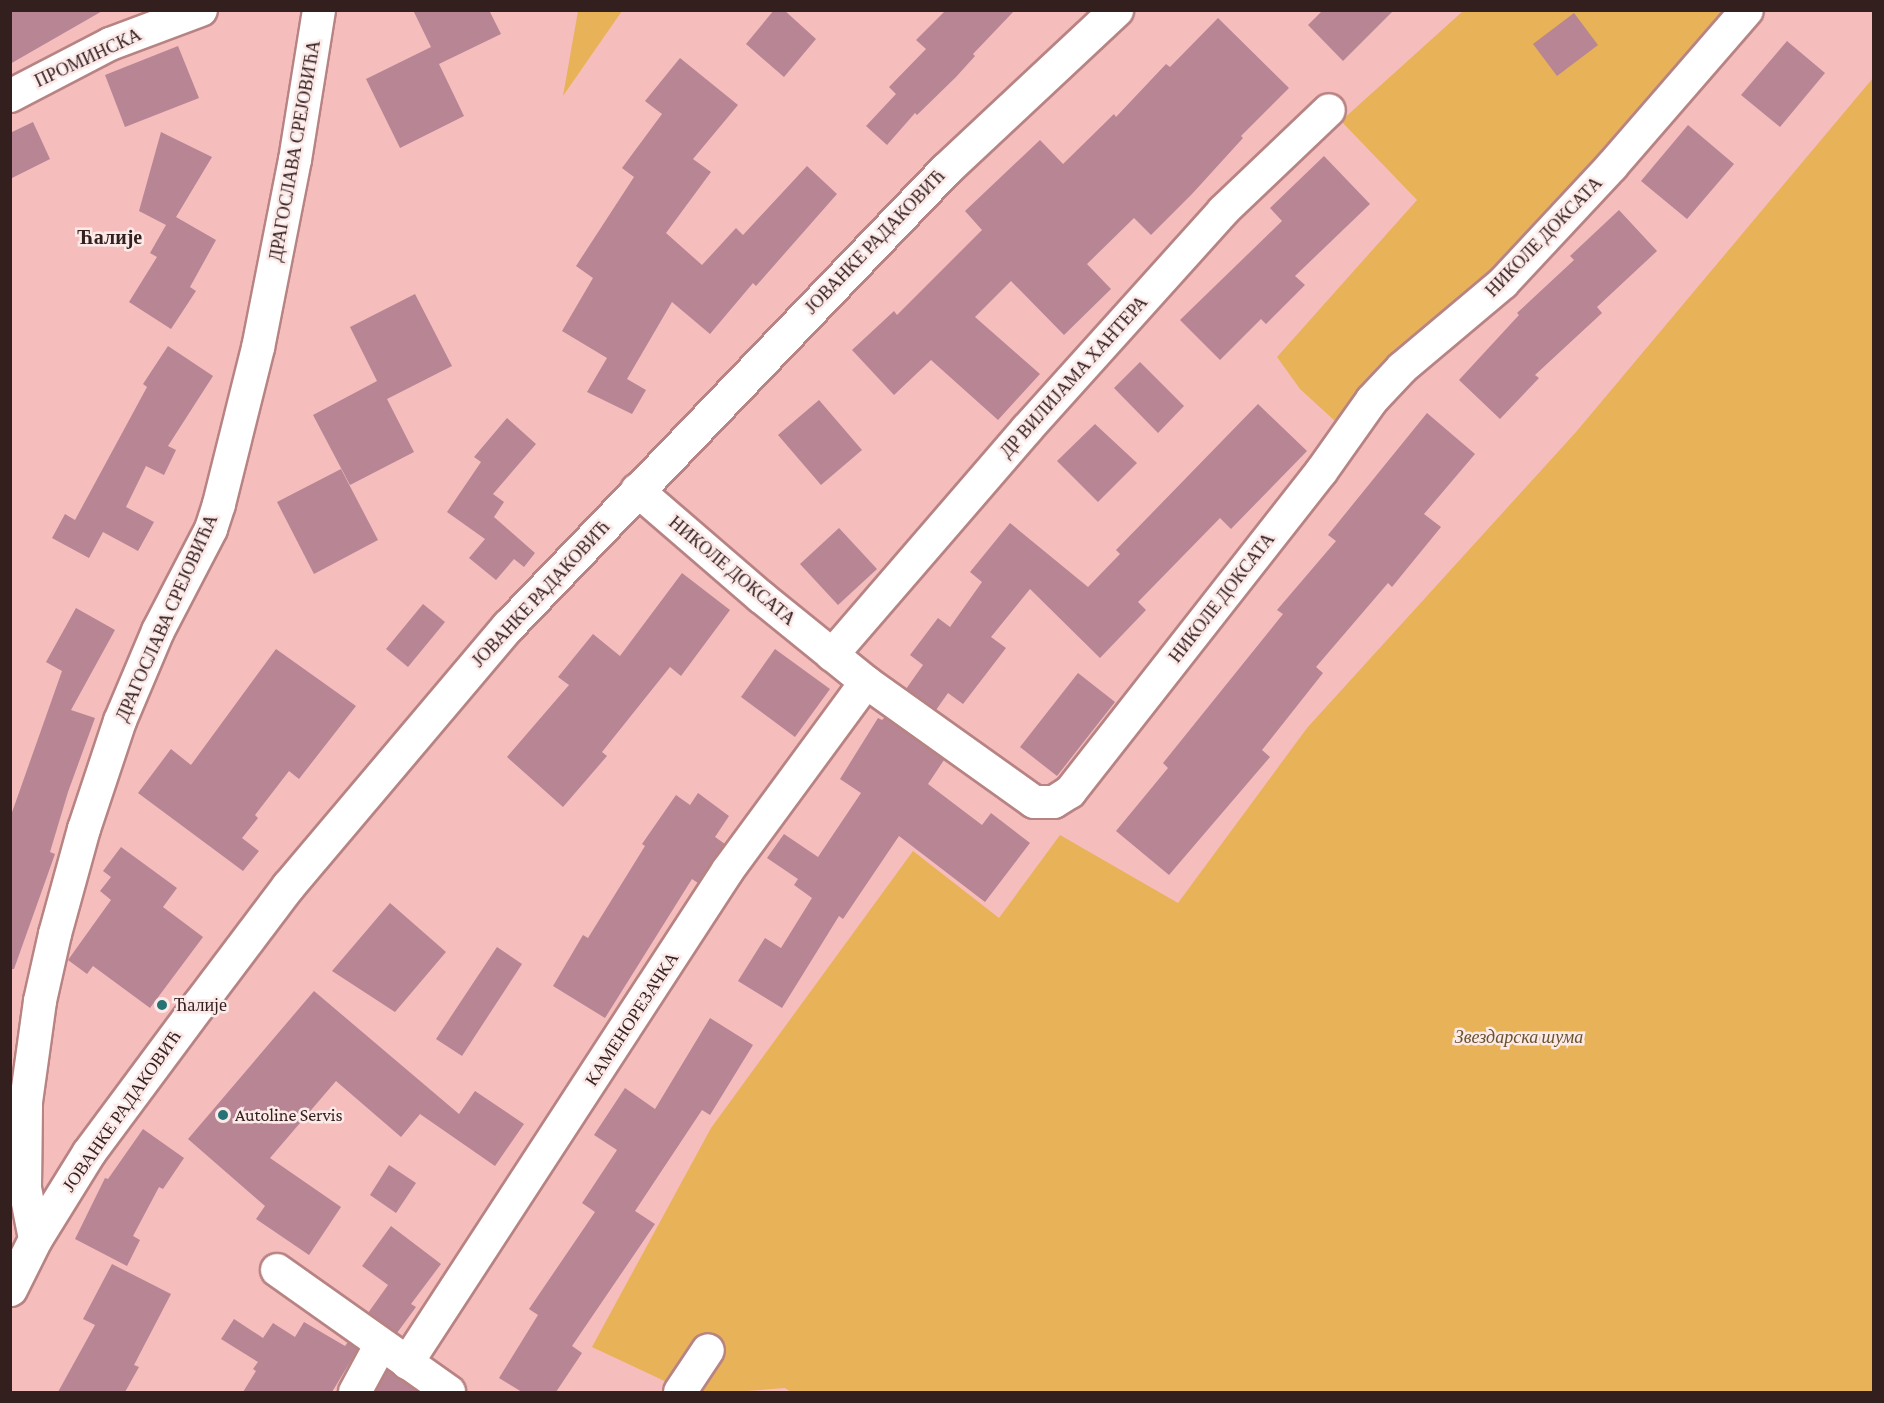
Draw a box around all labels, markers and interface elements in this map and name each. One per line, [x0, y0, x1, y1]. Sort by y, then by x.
street label: ПРОМИНСКА [31, 24, 145, 92]
street label: ДРАГОСЛАВА СРЕЈОВИЋА [265, 39, 325, 263]
street label: ЈОВАНКЕ РАДАКОВИЋ [800, 165, 950, 319]
street label: НИКОЛЕ ДОКСАТА [1481, 172, 1607, 302]
district label: Ћалије [78, 225, 142, 249]
street label: ДР ВИЛИЈАМА ХАНТЕРА [996, 292, 1152, 462]
street label: ДРАГОСЛАВА СРЕЈОВИЋА [111, 511, 223, 725]
street label: НИКОЛЕ ДОКСАТА [664, 512, 800, 630]
street label: ЈОВАНКЕ РАДАКОВИЋ [468, 516, 614, 672]
street label: НИКОЛЕ ДОКСАТА [1165, 529, 1279, 667]
street label: КАМЕНОРЕЗАЧКА [581, 948, 683, 1090]
place label: Ћалије [174, 994, 227, 1016]
marker: Ћалије [155, 998, 169, 1012]
street label: ЈОВАНКЕ РАДАКОВИЋ [58, 1026, 186, 1196]
park label: Звездарска шума [1455, 1026, 1583, 1048]
place label: Autoline Servis [235, 1104, 343, 1126]
marker: Autoline Servis [216, 1108, 230, 1122]

